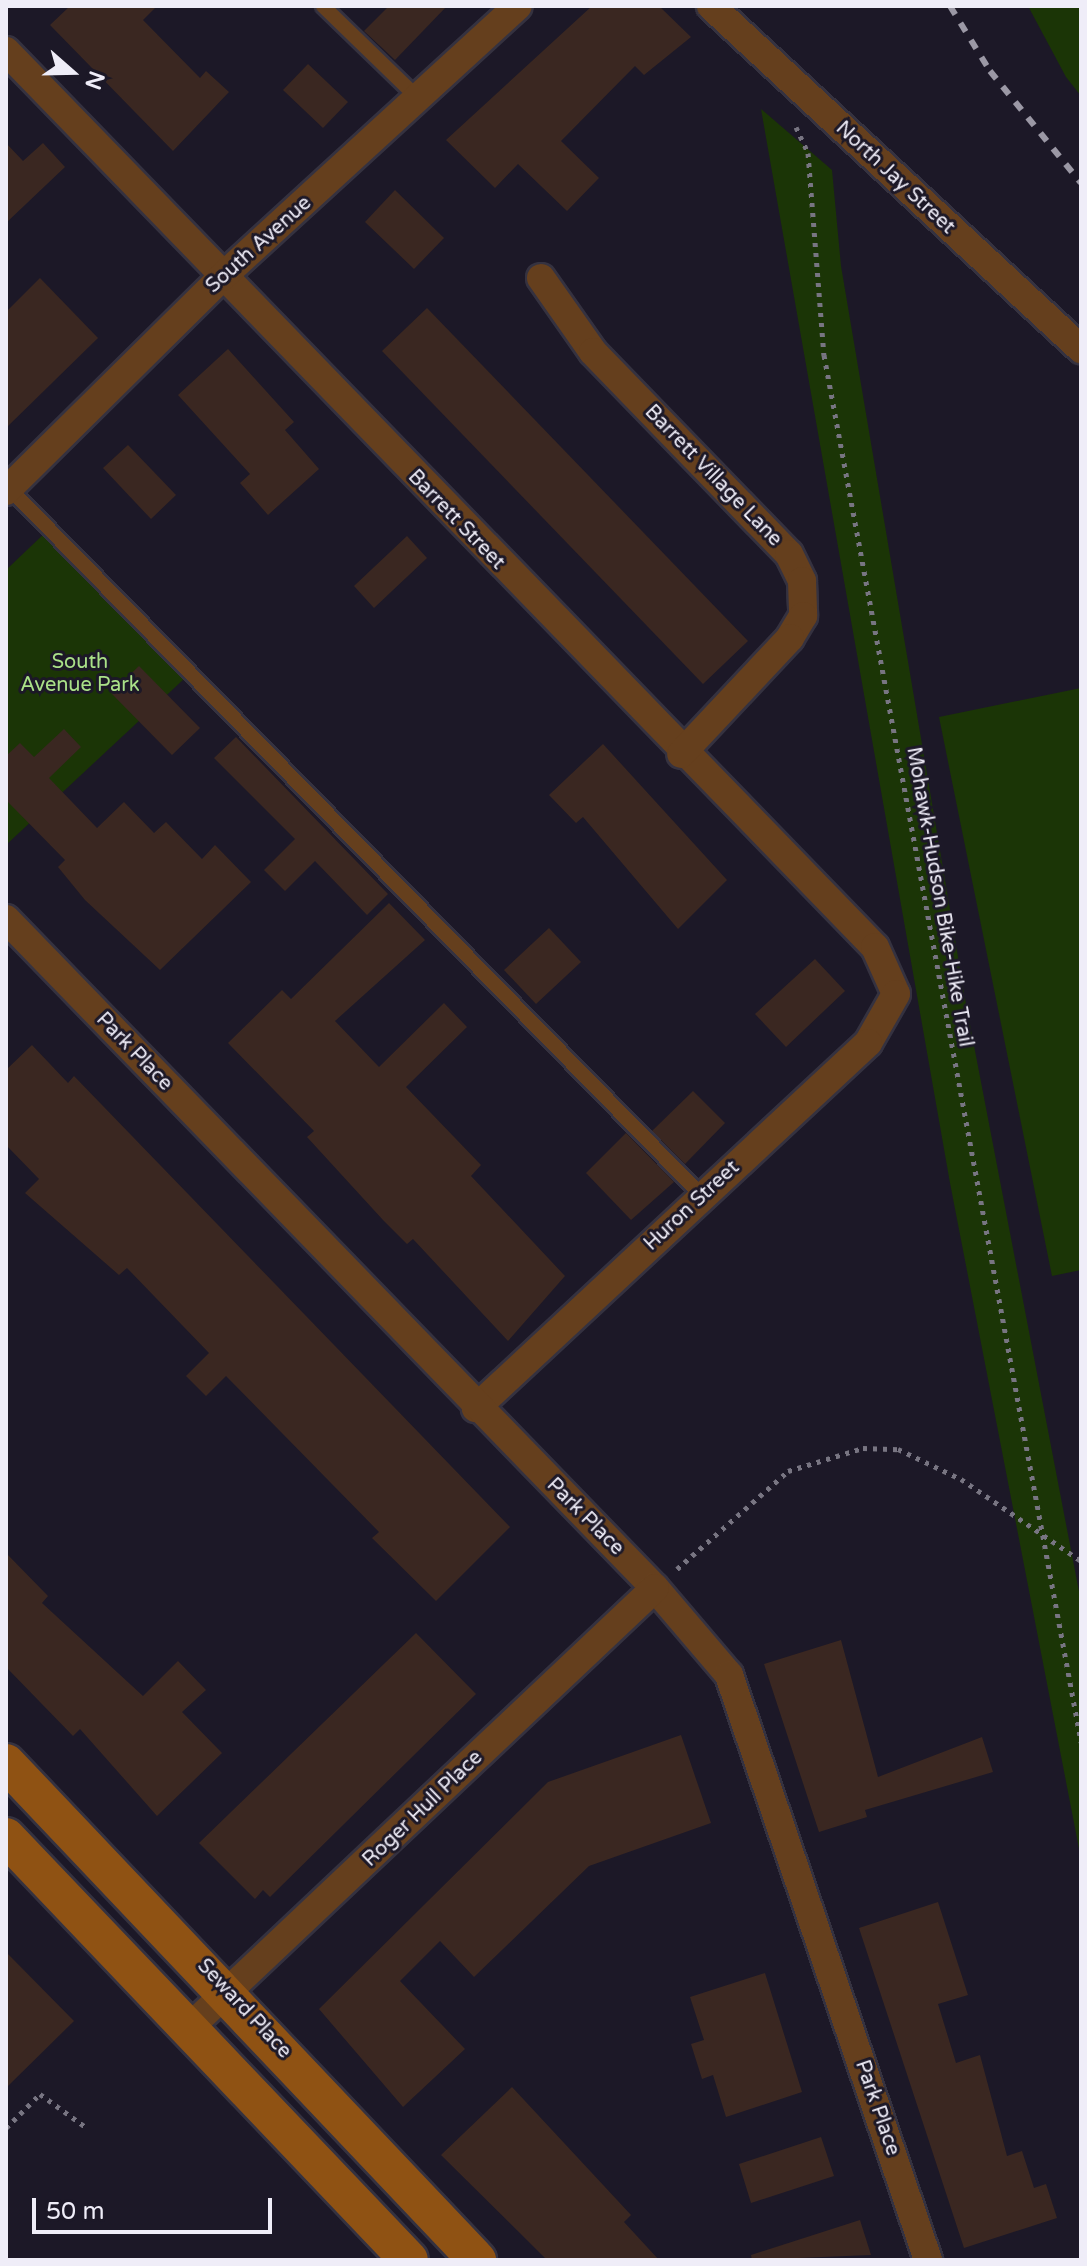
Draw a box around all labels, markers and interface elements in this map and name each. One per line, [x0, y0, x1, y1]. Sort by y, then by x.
north arrow [32, 32, 112, 112]
text: N [79, 67, 110, 93]
street label: North Jay Street [830, 117, 960, 239]
street label: South Avenue [201, 191, 317, 299]
street label: Barrett Village Lane [639, 400, 787, 552]
street label: Barrett Street [403, 465, 509, 575]
park label: South Avenue Park [20, 650, 140, 697]
street label: Mohawk-Hudson Bike-Hike Trail [901, 745, 977, 1049]
street label: Park Place [91, 1008, 177, 1096]
street label: Huron Street [640, 1156, 744, 1256]
street label: Park Place [541, 1473, 629, 1561]
street label: Roger Hull Place [358, 1746, 488, 1872]
street label: Seward Place [192, 1954, 296, 2064]
street label: Park Place [849, 2057, 905, 2159]
scale bar [36, 2182, 276, 2232]
text: 50 m [46, 2197, 104, 2226]

